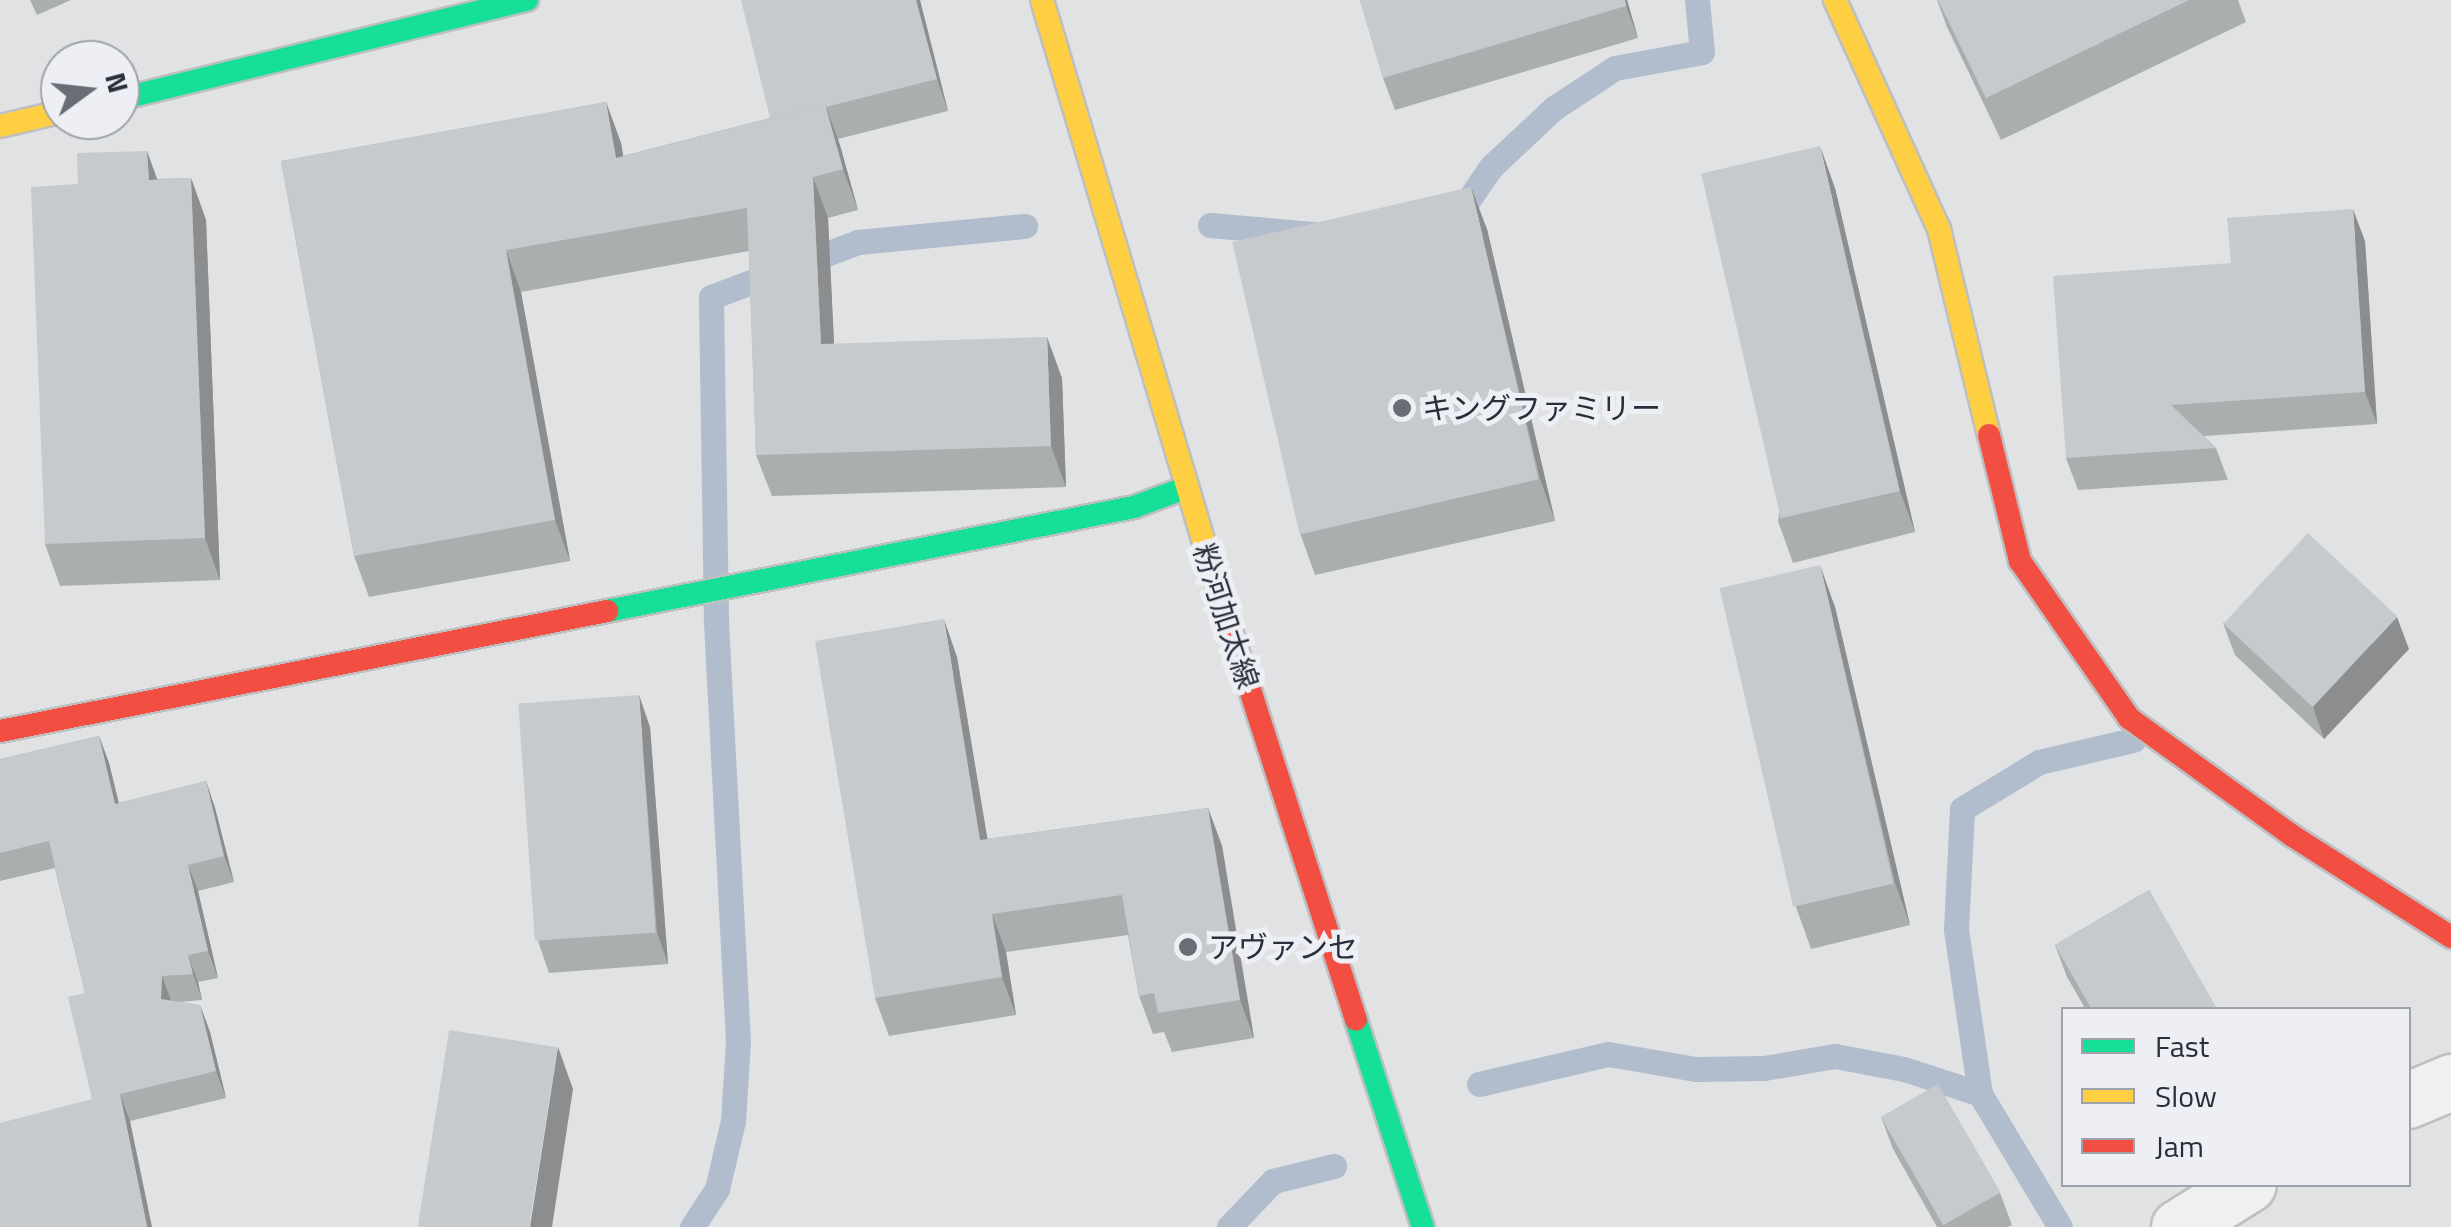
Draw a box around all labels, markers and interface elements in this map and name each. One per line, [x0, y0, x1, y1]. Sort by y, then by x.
north arrow [40, 40, 140, 140]
text: N [94, 68, 141, 98]
place label: キングファミリー [1422, 390, 1662, 426]
marker: キングファミリー [1391, 397, 1413, 419]
street label: 粉河加太線 [1186, 539, 1266, 693]
place label: アヴァンセ [1208, 929, 1358, 965]
marker: アヴァンセ [1177, 936, 1199, 958]
legend [2061, 1007, 2411, 1187]
text: Fast [2155, 1023, 2209, 1069]
text: Slow [2155, 1073, 2217, 1119]
text: Jam [2155, 1123, 2204, 1169]

